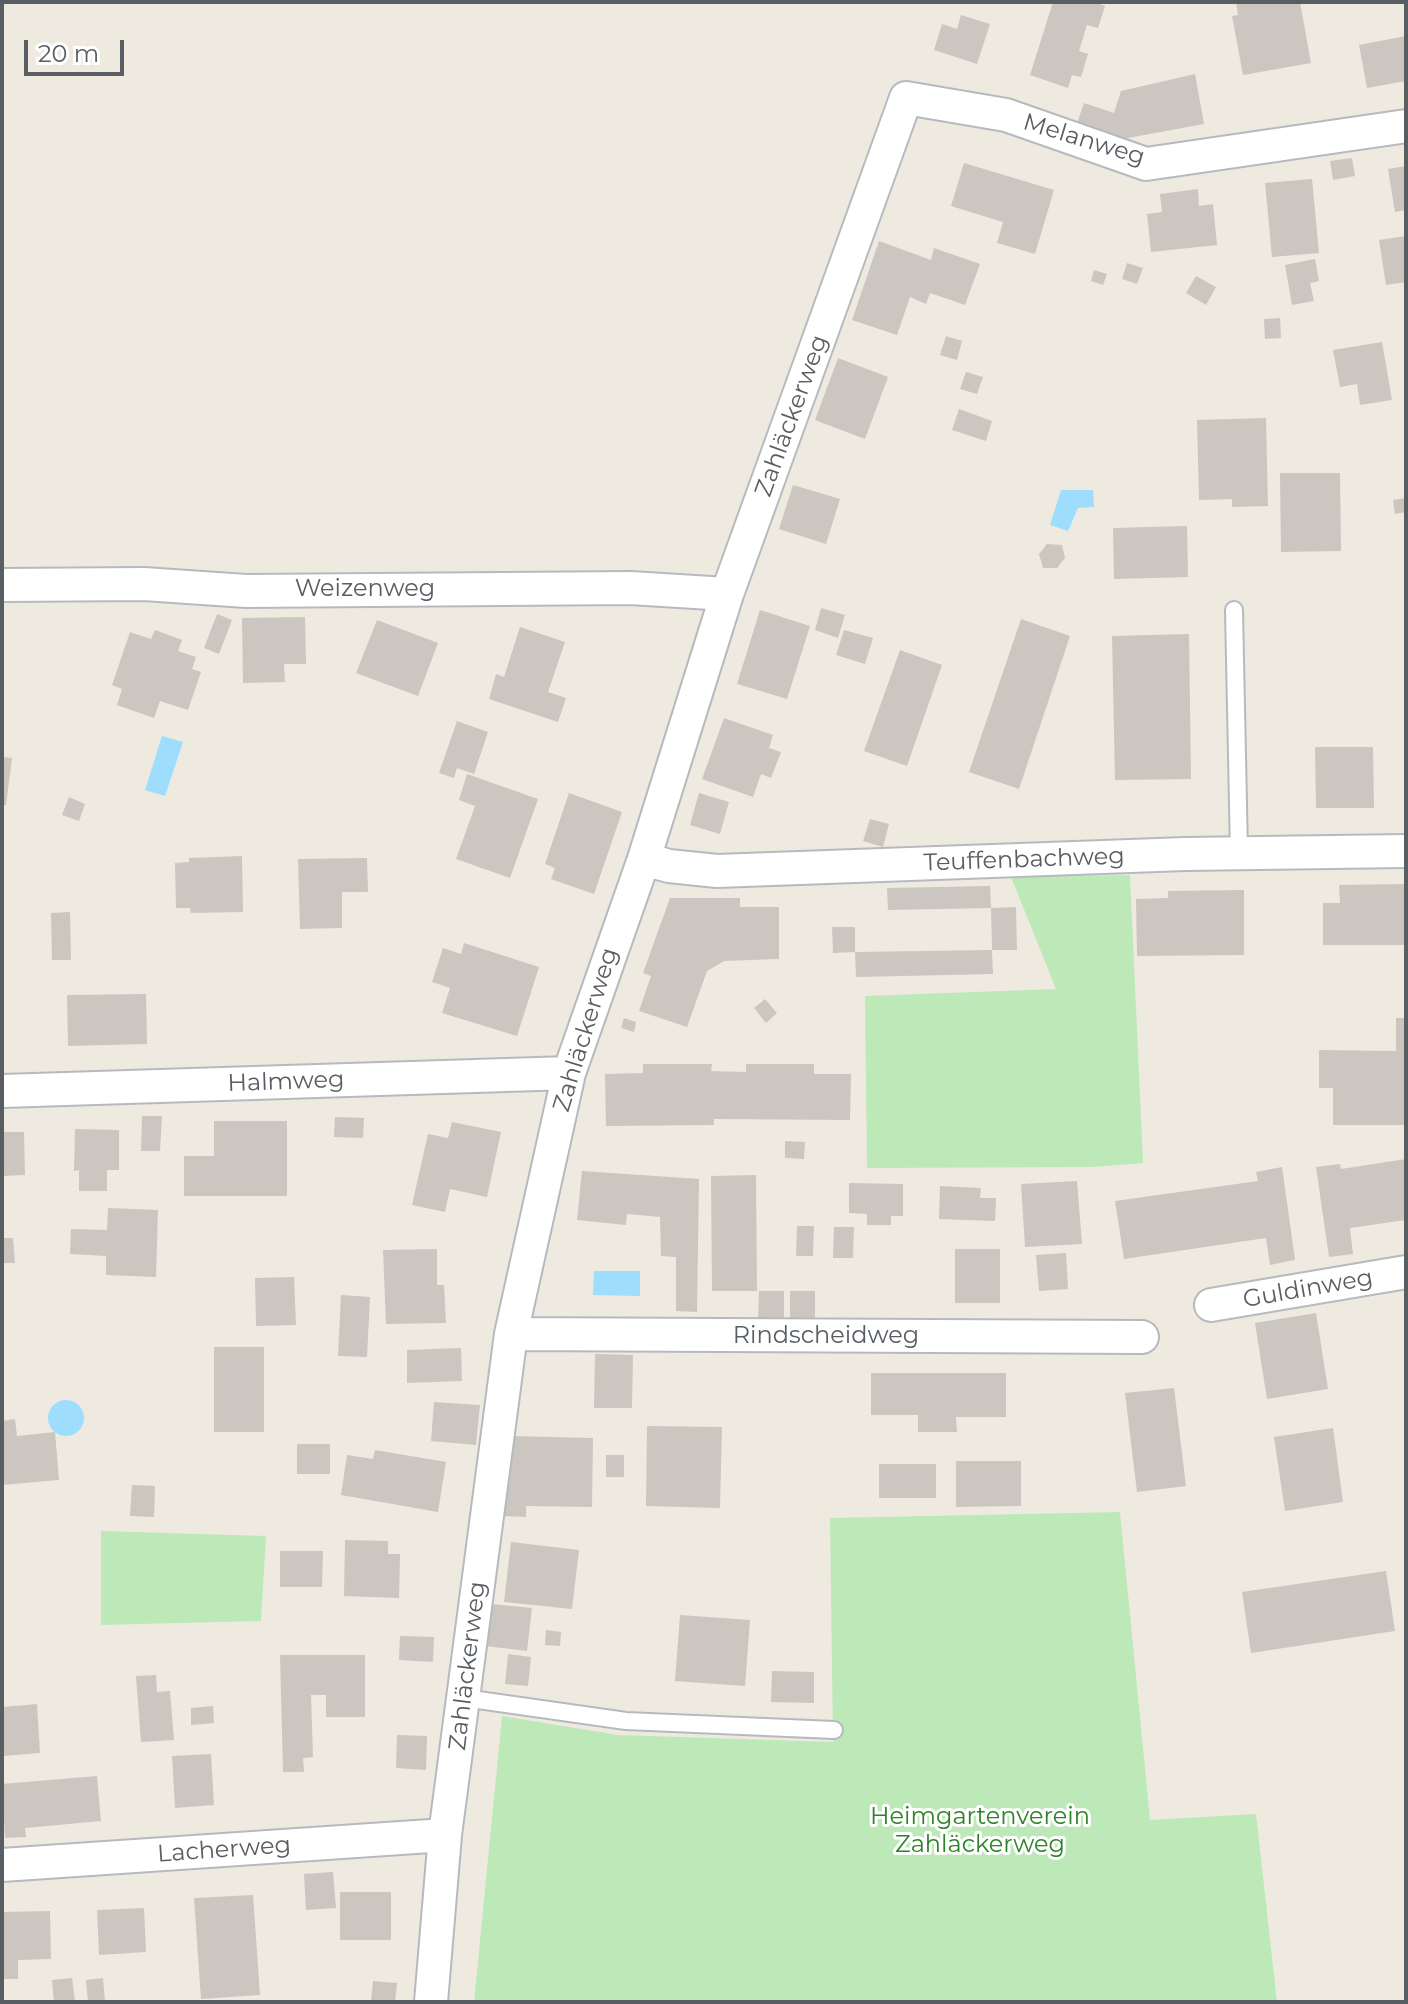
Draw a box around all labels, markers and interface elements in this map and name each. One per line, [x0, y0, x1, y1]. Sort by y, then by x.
scale bar [28, 24, 128, 74]
text: 20 m [38, 39, 99, 68]
street label: Melanweg [1020, 108, 1148, 172]
street label: Zahläckerweg [749, 331, 835, 501]
street label: Weizenweg [295, 575, 435, 603]
street label: Teuffenbachweg [923, 842, 1125, 878]
street label: Zahläckerweg [547, 945, 625, 1115]
street label: Halmweg [227, 1066, 345, 1098]
street label: Guldinweg [1241, 1263, 1375, 1315]
street label: Rindscheidweg [733, 1322, 919, 1350]
street label: Zahläckerweg [443, 1580, 493, 1752]
park label: Heimgartenverein Zahläckerweg [870, 1803, 1090, 1859]
street label: Lacherweg [156, 1831, 292, 1869]

